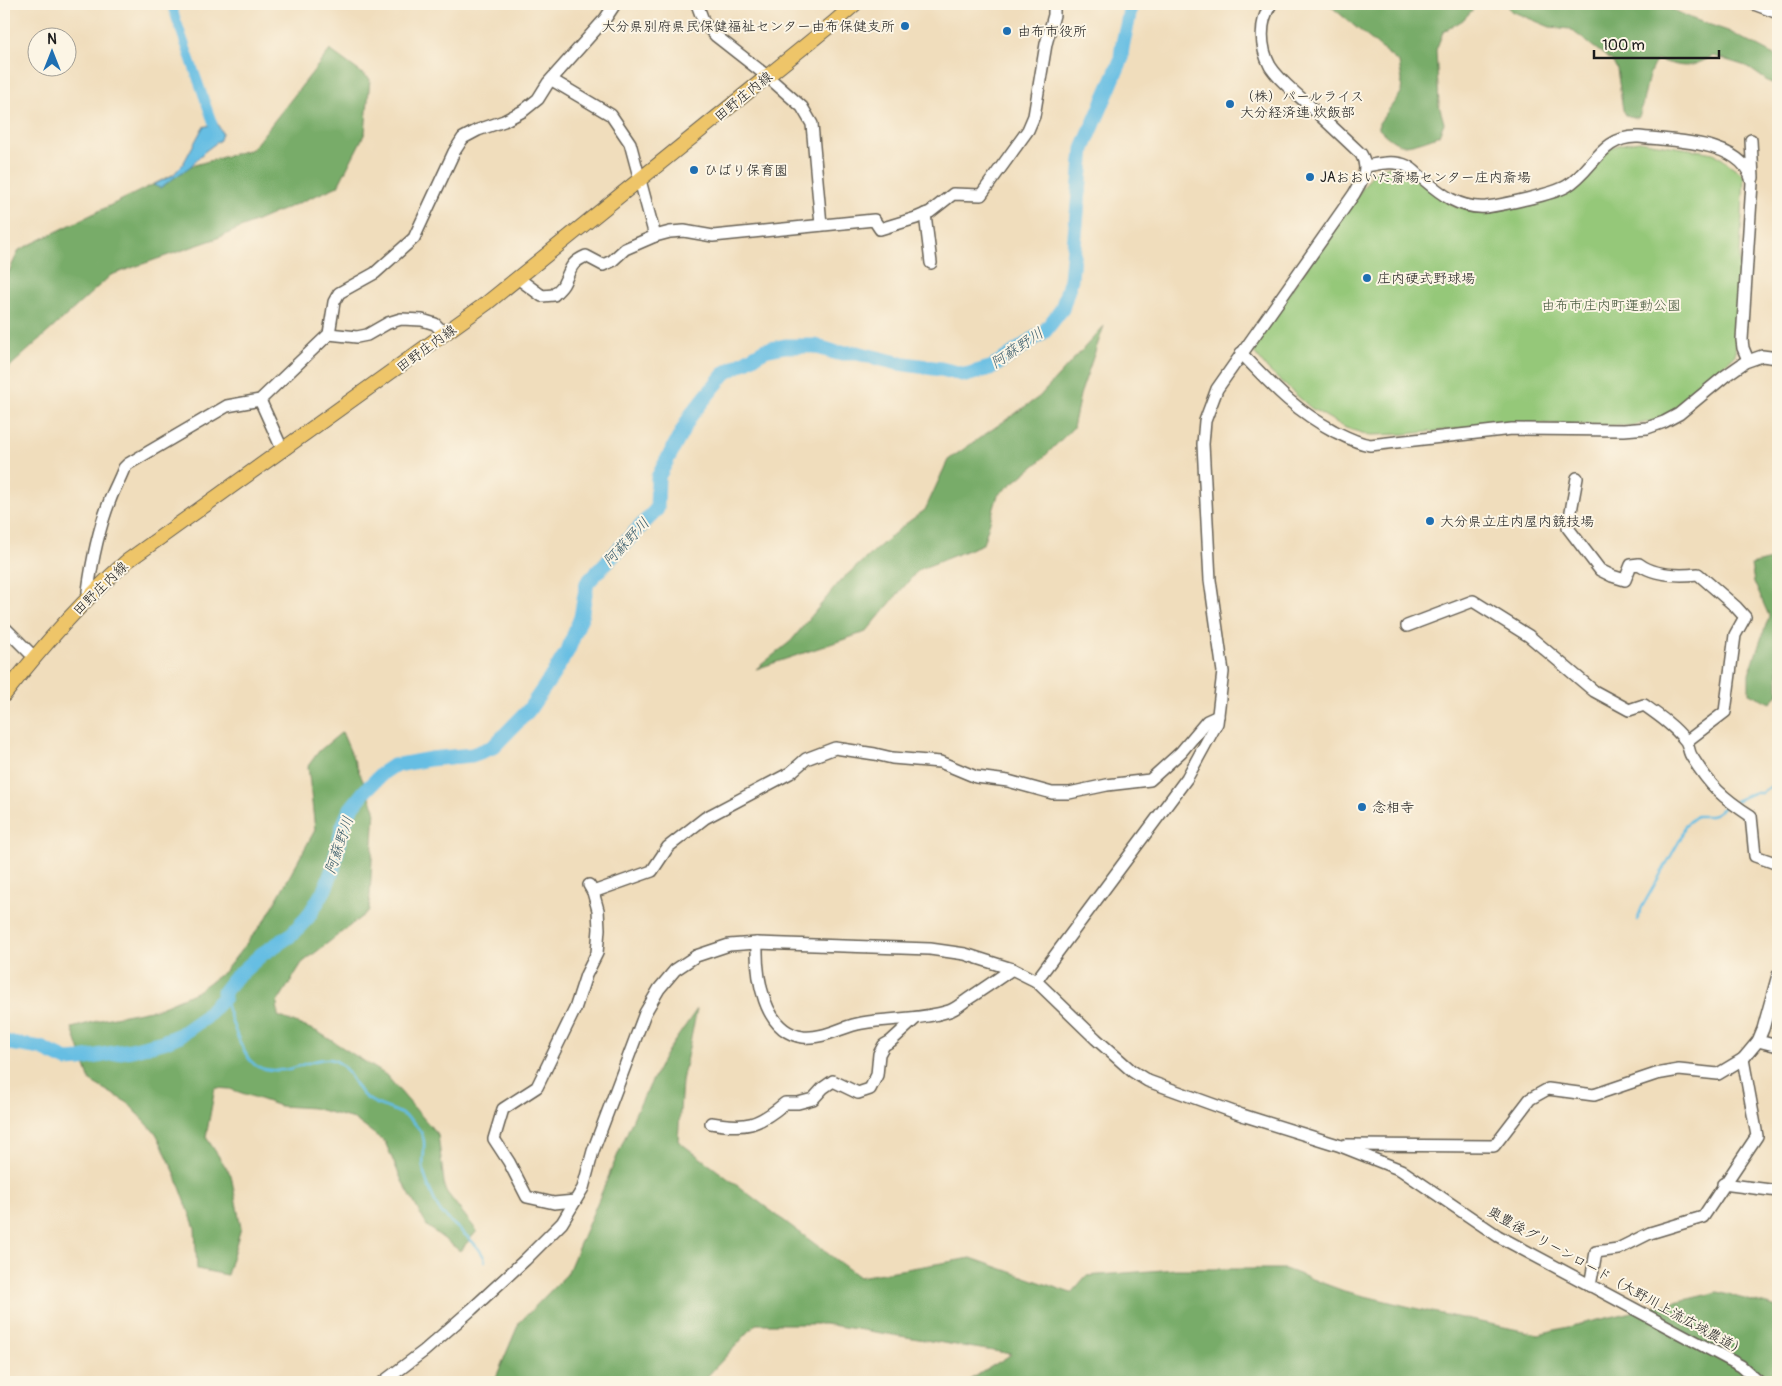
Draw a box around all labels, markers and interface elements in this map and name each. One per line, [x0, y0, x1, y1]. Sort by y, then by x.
place label: 大分県別府県民保健福祉センター由布保健支所 [602, 18, 895, 35]
marker: 大分県別府県民保健福祉センター由布保健支所 [899, 20, 911, 32]
place label: 由布市役所 [1017, 23, 1087, 40]
marker: 由布市役所 [1001, 25, 1013, 37]
north arrow [28, 28, 78, 78]
scale bar [1594, 28, 1720, 60]
text: N [47, 31, 57, 48]
text: 100 m [1602, 36, 1645, 55]
street label: 田野庄内線 [711, 68, 776, 125]
place label: （株）パールライス 大分経済連 炊飯部 [1240, 88, 1364, 121]
marker: （株）パールライス 大分経済連 炊飯部 [1224, 98, 1236, 110]
place label: ひばり保育園 [704, 162, 788, 179]
marker: ひばり保育園 [688, 164, 700, 176]
place label: JAおおいた斎場センター庄内斎場 [1320, 169, 1531, 186]
marker: JAおおいた斎場センター庄内斎場 [1304, 171, 1316, 183]
place label: 庄内硬式野球場 [1377, 270, 1475, 287]
marker: 庄内硬式野球場 [1361, 272, 1373, 284]
park label: 由布市庄内町運動公園 [1541, 297, 1681, 314]
street label: 田野庄内線 [393, 321, 460, 376]
water label: 阿蘇野川 [987, 324, 1047, 373]
place label: 大分県立庄内屋内競技場 [1440, 513, 1594, 530]
water label: 阿蘇野川 [599, 514, 654, 571]
marker: 大分県立庄内屋内競技場 [1424, 515, 1436, 527]
street label: 田野庄内線 [69, 558, 131, 619]
place label: 念相寺 [1372, 799, 1414, 816]
marker: 念相寺 [1356, 801, 1368, 813]
water label: 阿蘇野川 [321, 814, 358, 877]
street label: 奥豊後グリーンロード（大野川上流広域農道） [1484, 1203, 1749, 1360]

